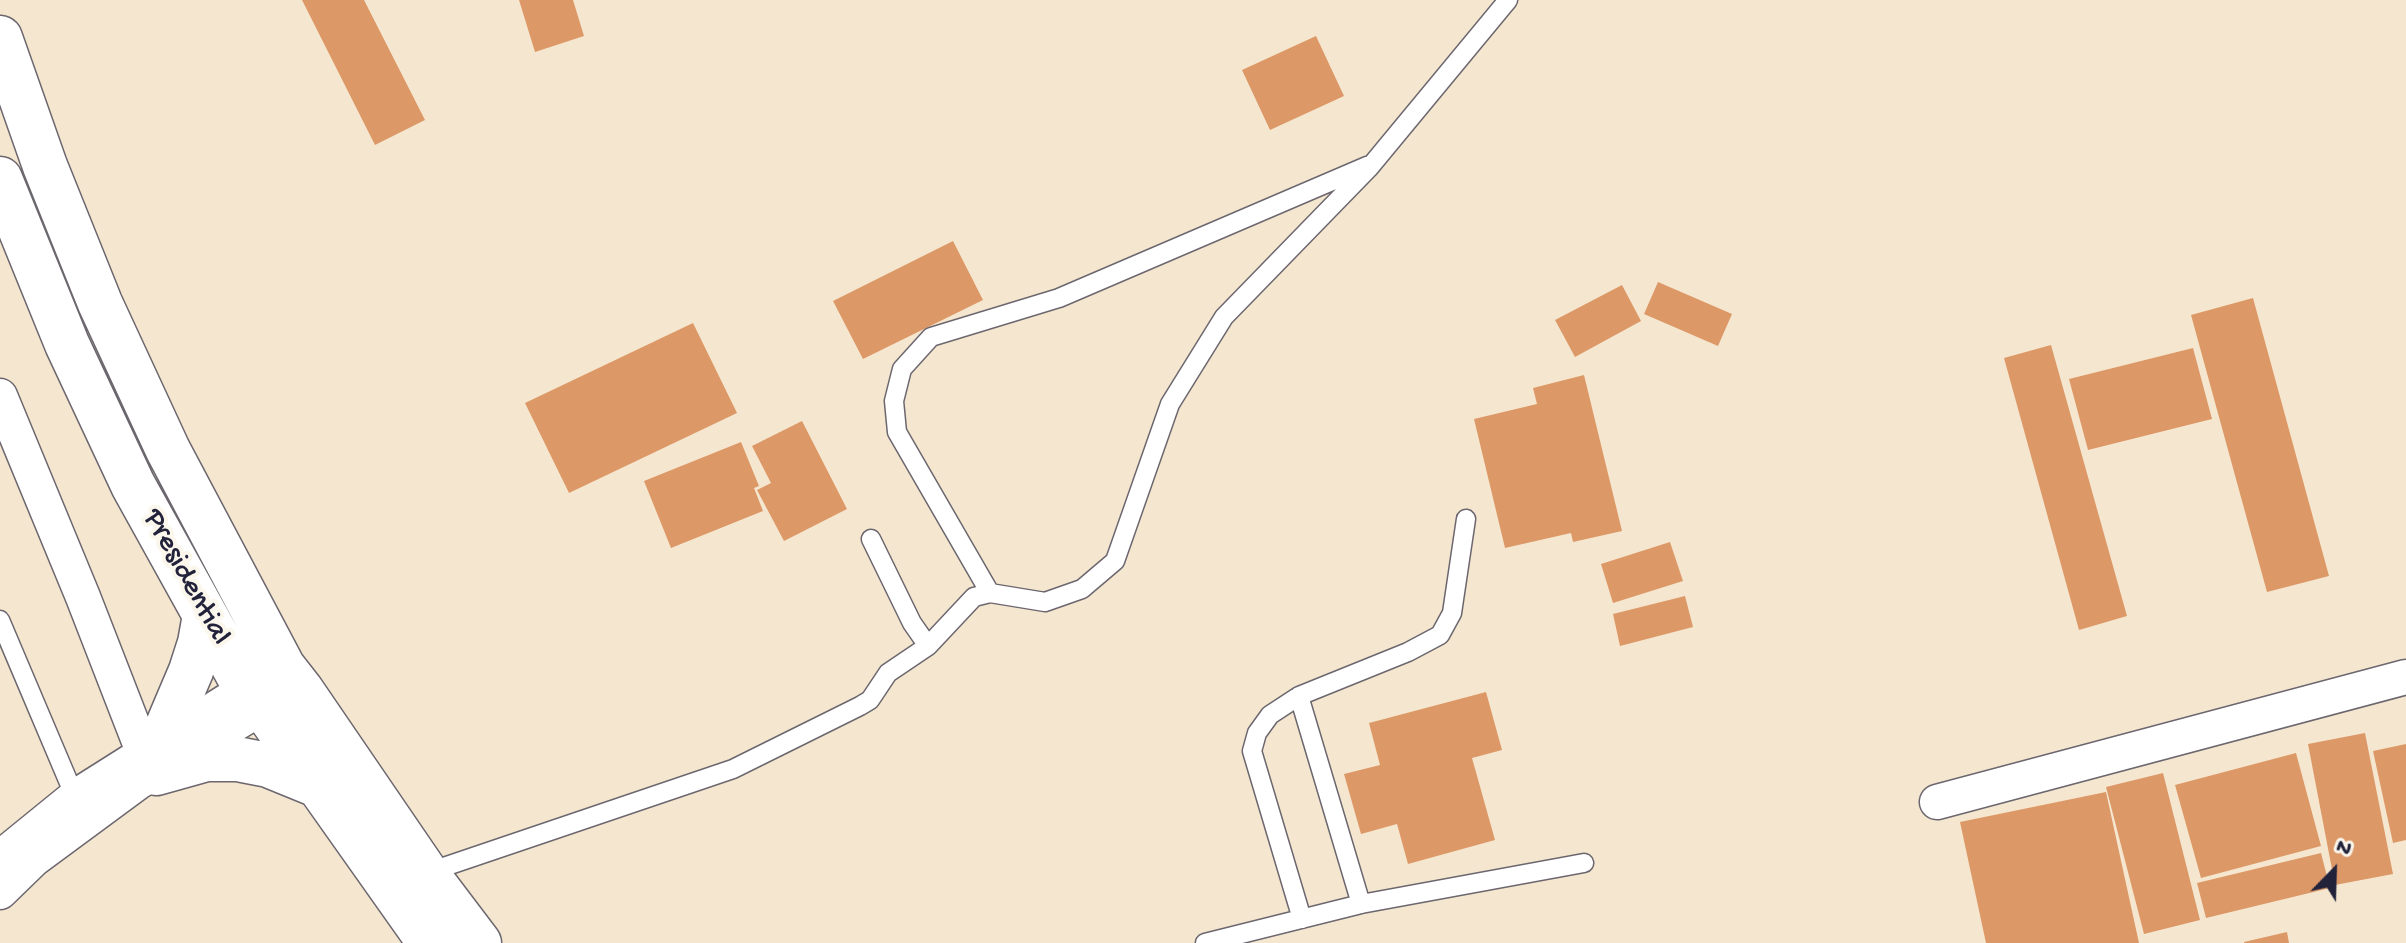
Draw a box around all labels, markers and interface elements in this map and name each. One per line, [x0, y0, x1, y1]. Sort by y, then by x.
street label: Presidential [133, 504, 237, 652]
north arrow [2294, 831, 2374, 911]
text: N [2332, 834, 2355, 864]

